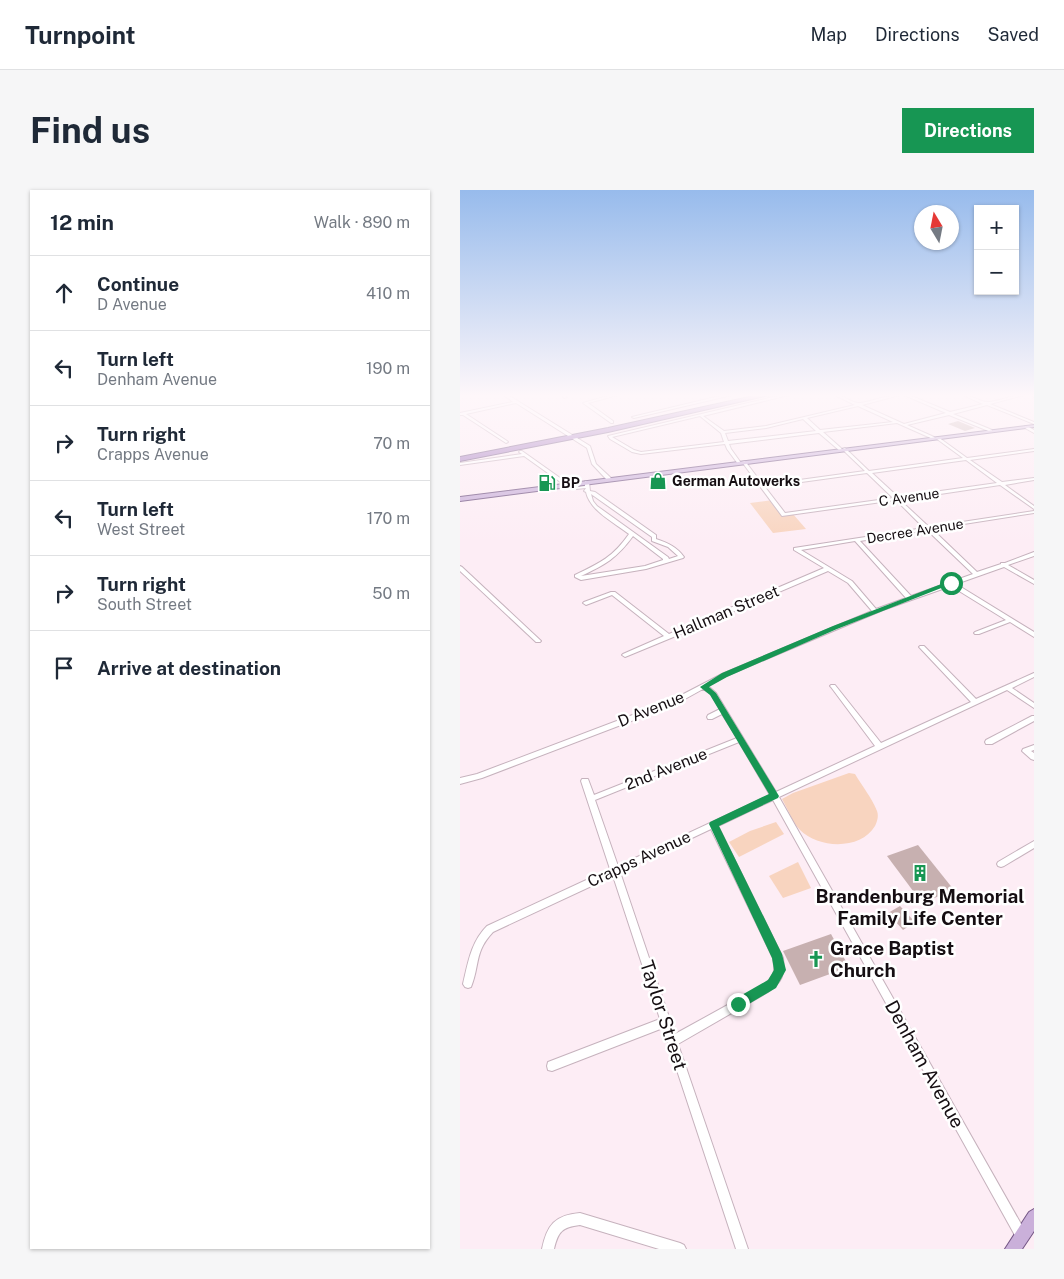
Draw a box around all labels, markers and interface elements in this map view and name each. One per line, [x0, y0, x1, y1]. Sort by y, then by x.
text: Turnpoint [25, 21, 135, 49]
text: Map [810, 24, 847, 45]
text: Directions [875, 24, 960, 45]
text: Saved [988, 24, 1039, 45]
button: Directions [902, 108, 1034, 153]
text: Find us [30, 110, 150, 151]
north arrow [914, 205, 959, 250]
map controls [974, 205, 1019, 295]
button: + [974, 205, 1019, 250]
text: 12 min [50, 210, 114, 235]
text: Walk · 890 m [314, 213, 410, 232]
button: − [974, 250, 1019, 295]
text: Continue [97, 273, 179, 295]
icon: ahead [50, 279, 78, 307]
text: 410 m [366, 284, 410, 303]
text: D Avenue [97, 295, 167, 314]
text: Turn left [97, 348, 174, 370]
icon: left [50, 354, 78, 382]
text: 190 m [366, 359, 410, 378]
text: Denham Avenue [97, 370, 217, 389]
text: Turn right [97, 423, 186, 445]
icon: right [50, 429, 78, 457]
text: 70 m [373, 434, 410, 453]
text: Crapps Avenue [97, 445, 209, 464]
shop icon: German Autowerks [648, 471, 668, 491]
fuel station icon: BP [537, 473, 557, 493]
place label: German Autowerks [672, 473, 800, 489]
place label: BP [561, 475, 580, 491]
street label: C Avenue [878, 485, 940, 509]
text: Turn left [97, 498, 174, 520]
icon: left [50, 504, 78, 532]
text: 170 m [367, 509, 410, 528]
street label: Decree Avenue [865, 515, 965, 547]
text: West Street [97, 520, 185, 539]
route start [940, 572, 963, 595]
text: Turn right [97, 573, 186, 595]
icon: right [50, 579, 78, 607]
street label: Hallman Street [670, 581, 782, 643]
text: 50 m [372, 584, 410, 603]
text: South Street [97, 595, 192, 614]
icon: arrive [50, 654, 78, 682]
text: Arrive at destination [97, 657, 281, 679]
street label: D Avenue [615, 687, 687, 731]
street label: 2nd Avenue [622, 744, 710, 794]
street label: Crapps Avenue [584, 827, 694, 891]
building icon: Brandenburg Memorial Family Life Center [910, 863, 930, 883]
place label: Brandenburg Memorial Family Life Center [815, 885, 1025, 929]
place label: Grace Baptist Church [830, 937, 954, 981]
church icon: Grace Baptist Church [806, 949, 826, 969]
street label: Taylor Street [636, 957, 692, 1073]
route end [727, 993, 750, 1016]
street label: Denham Avenue [881, 996, 969, 1132]

